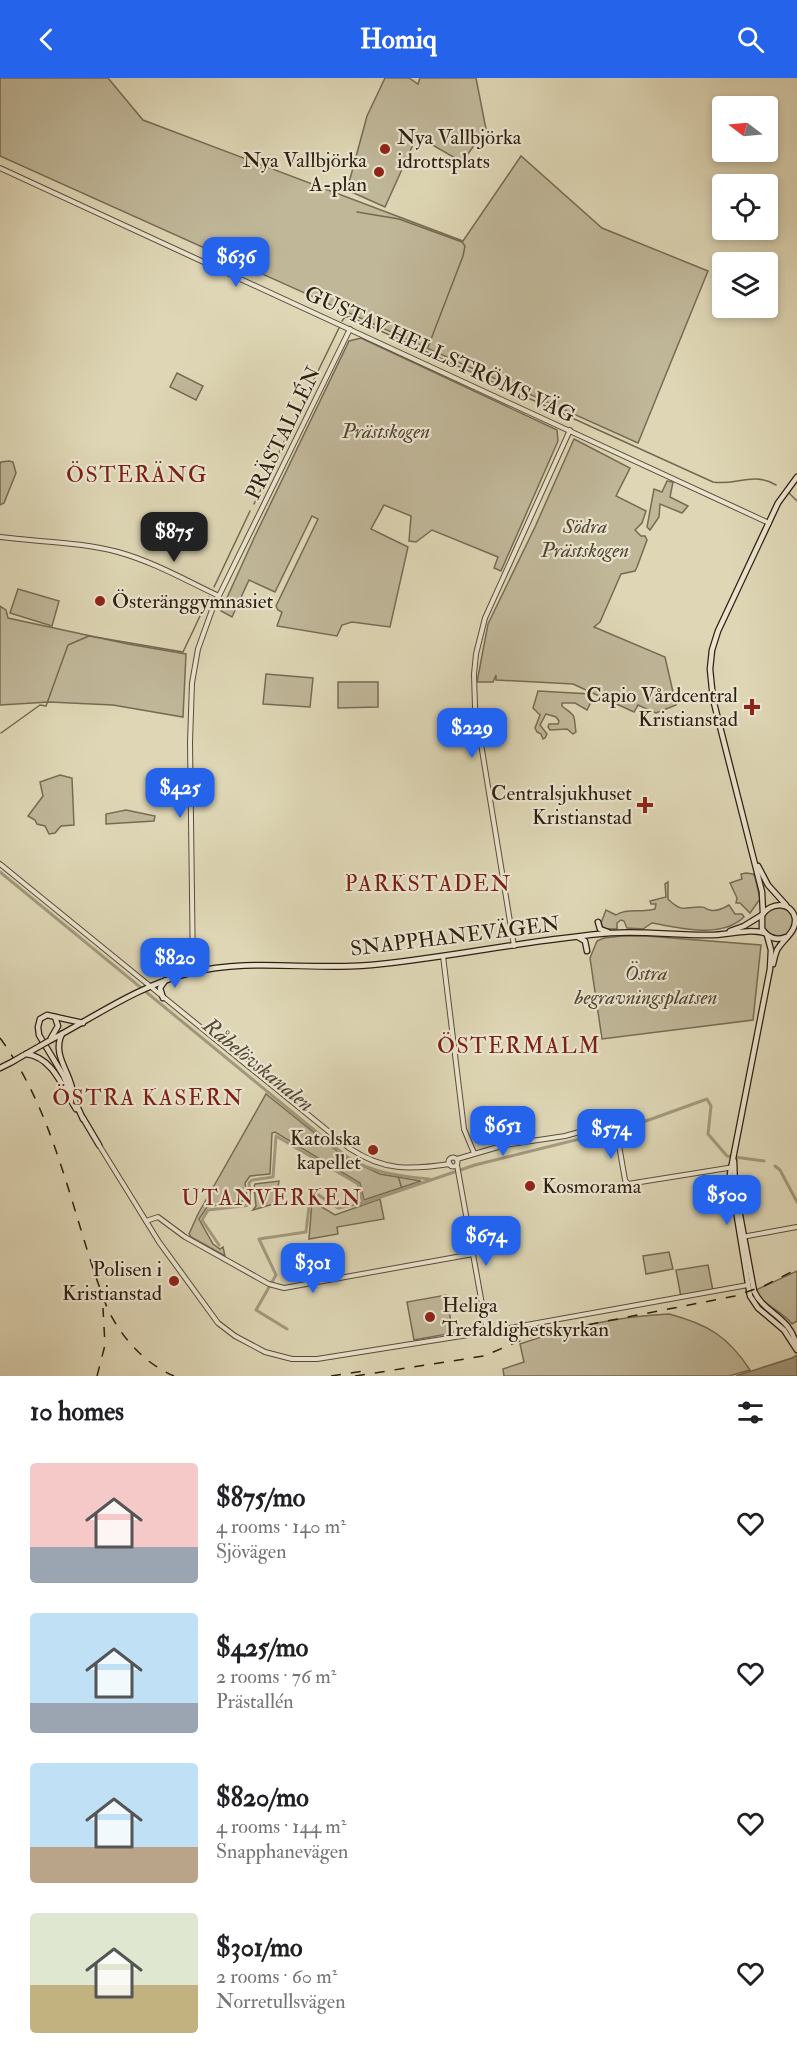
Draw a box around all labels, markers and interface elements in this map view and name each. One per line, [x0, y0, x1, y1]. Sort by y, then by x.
icon: back [30, 23, 63, 56]
text: Homiq [360, 23, 437, 56]
icon: search [734, 23, 767, 56]
north arrow [712, 96, 778, 162]
map controls [712, 96, 778, 318]
place label: Nya Vallbjörka idrottsplats [397, 124, 522, 175]
marker: Nya Vallbjörka idrottsplats [378, 142, 392, 156]
place label: Nya Vallbjörka A-plan [243, 147, 367, 198]
marker: Nya Vallbjörka A-plan [372, 165, 386, 179]
button: locate [712, 174, 778, 240]
pin: $636 [200, 237, 272, 288]
text: $636 [216, 244, 256, 269]
button: layers [712, 252, 778, 318]
street label: GUSTAV HELLSTRÖMS VÄG [300, 280, 579, 429]
street label: PRÄSTALLÉN [240, 362, 327, 504]
park label: Prästskogen [341, 418, 430, 445]
district label: ÖSTERÄNG [66, 461, 208, 489]
pin: $875 [138, 512, 210, 563]
park label: Södra Prästskogen [540, 513, 629, 564]
text: $875 [155, 519, 193, 544]
place label: Österänggymnasiet [112, 588, 273, 615]
marker: Österänggymnasiet [93, 594, 107, 608]
place label: Capio Vårdcentral Kristianstad [586, 682, 739, 733]
marker: Capio Vårdcentral Kristianstad [743, 698, 761, 716]
pin: $229 [436, 708, 508, 759]
text: $229 [451, 715, 493, 740]
pin: $425 [144, 768, 216, 819]
text: $425 [160, 775, 200, 800]
place label: Centralsjukhuset Kristianstad [491, 780, 633, 831]
marker: Centralsjukhuset Kristianstad [636, 796, 654, 814]
district label: PARKSTADEN [344, 870, 512, 898]
street label: SNAPPHANEVÄGEN [349, 910, 561, 963]
pin: $820 [139, 938, 211, 989]
text: $820 [154, 945, 196, 970]
park label: Östra begravningsplatsen [574, 960, 717, 1011]
water label: Råbelövskanalen [196, 1011, 320, 1118]
district label: ÖSTERMALM [437, 1032, 601, 1060]
district label: ÖSTRA KASERN [52, 1084, 244, 1112]
pin: $651 [467, 1106, 539, 1157]
pin: $574 [575, 1109, 647, 1160]
text: $651 [484, 1113, 522, 1138]
text: $574 [591, 1116, 631, 1141]
place label: Katolska kapellet [290, 1125, 361, 1176]
marker: Katolska kapellet [366, 1143, 380, 1157]
place label: Kosmorama [542, 1173, 642, 1200]
pin: $500 [691, 1175, 763, 1226]
marker: Kosmorama [523, 1179, 537, 1193]
text: $500 [707, 1182, 747, 1207]
district label: UTANVERKEN [182, 1184, 362, 1212]
pin: $674 [450, 1216, 522, 1267]
text: $674 [466, 1223, 506, 1248]
pin: $301 [277, 1243, 349, 1294]
text: $301 [295, 1250, 331, 1275]
place label: Polisen i Kristianstad [62, 1256, 163, 1307]
marker: Polisen i Kristianstad [167, 1274, 181, 1288]
place label: Heliga Trefaldighetskyrkan [442, 1292, 609, 1343]
marker: Heliga Trefaldighetskyrkan [423, 1310, 437, 1324]
text: 10 homes [30, 1396, 124, 1428]
icon: filters [734, 1396, 767, 1429]
text: $875/mo [216, 1482, 305, 1514]
icon: home [78, 1487, 150, 1559]
icon: heart [734, 1507, 767, 1540]
text: 4 rooms · 140 m² [216, 1514, 346, 1539]
text: Sjövägen [216, 1539, 287, 1564]
text: $425/mo [216, 1632, 308, 1664]
icon: home [78, 1637, 150, 1709]
icon: heart [734, 1657, 767, 1690]
text: 2 rooms · 76 m² [216, 1664, 336, 1689]
text: Prästallén [216, 1689, 294, 1714]
text: $820/mo [216, 1782, 309, 1814]
icon: home [78, 1787, 150, 1859]
icon: heart [734, 1807, 767, 1840]
text: 4 rooms · 144 m² [216, 1814, 346, 1839]
text: Snapphanevägen [216, 1839, 348, 1864]
text: $301/mo [216, 1932, 303, 1964]
icon: home [78, 1937, 150, 2009]
icon: heart [734, 1957, 767, 1990]
text: 2 rooms · 60 m² [216, 1964, 337, 1989]
text: Norretullsvägen [216, 1989, 345, 2014]

